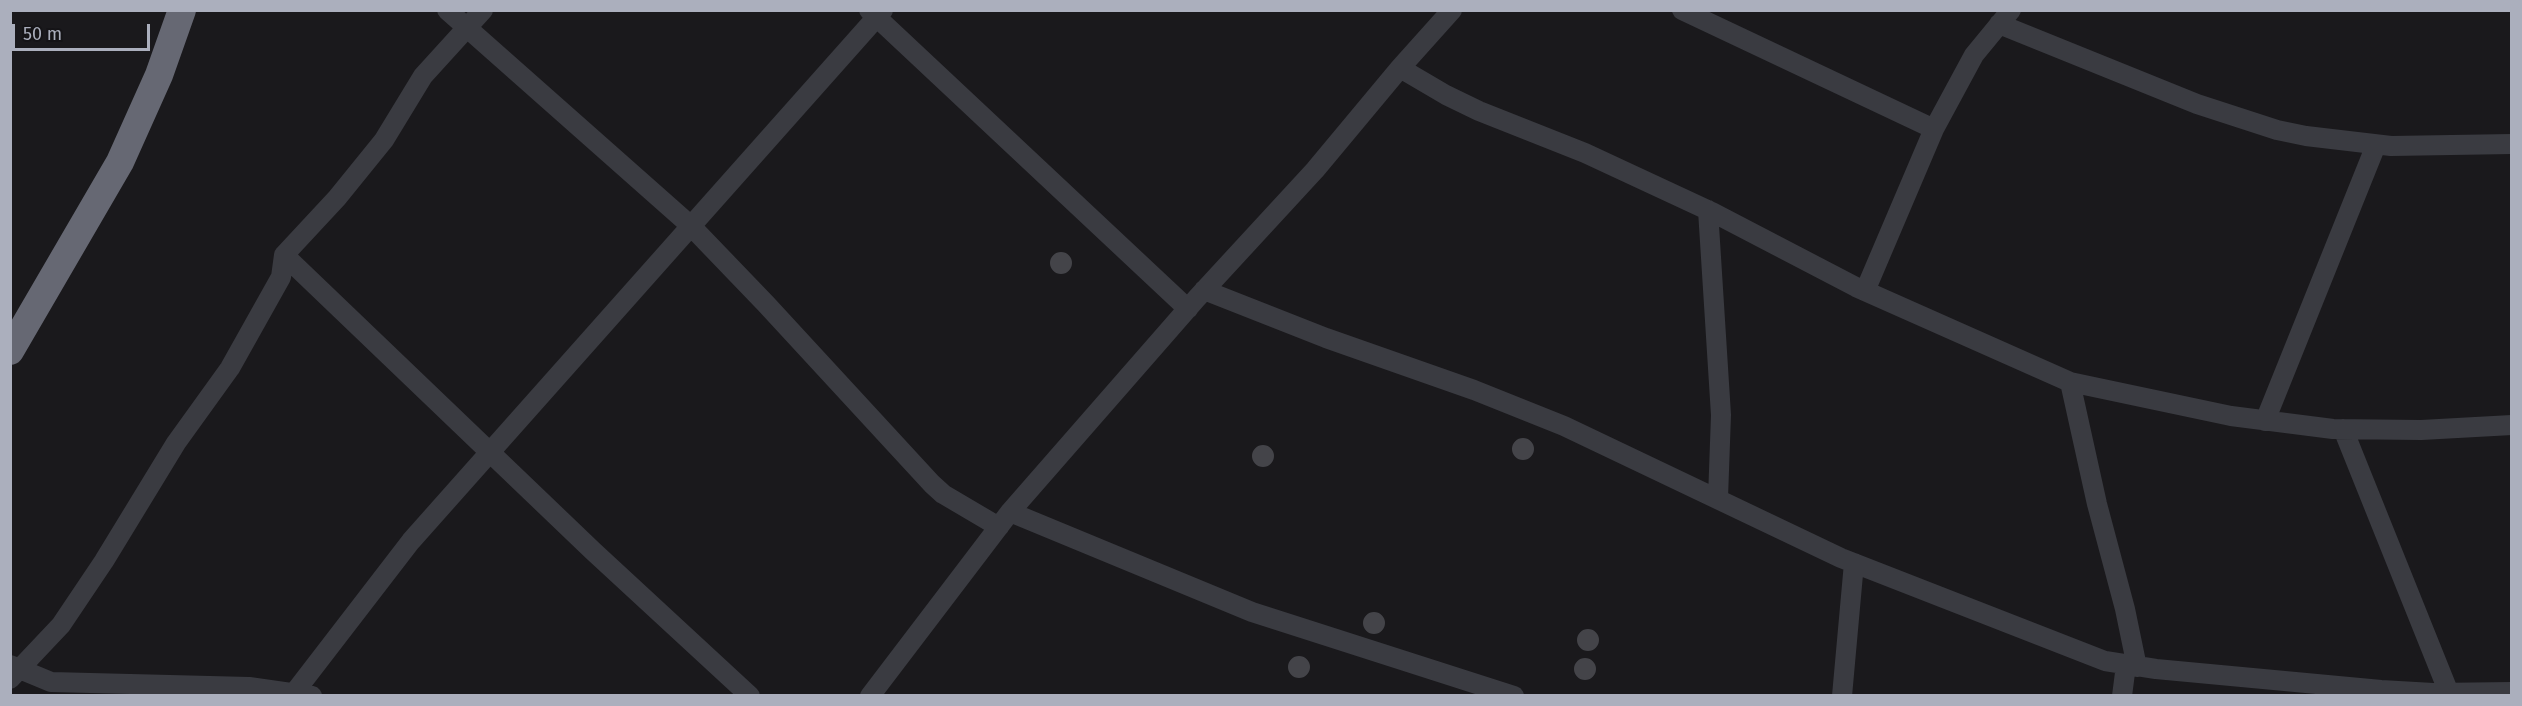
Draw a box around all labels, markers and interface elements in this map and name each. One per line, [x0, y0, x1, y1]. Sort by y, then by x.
scale bar [15, 12, 153, 50]
text: 50 m [23, 23, 62, 45]

